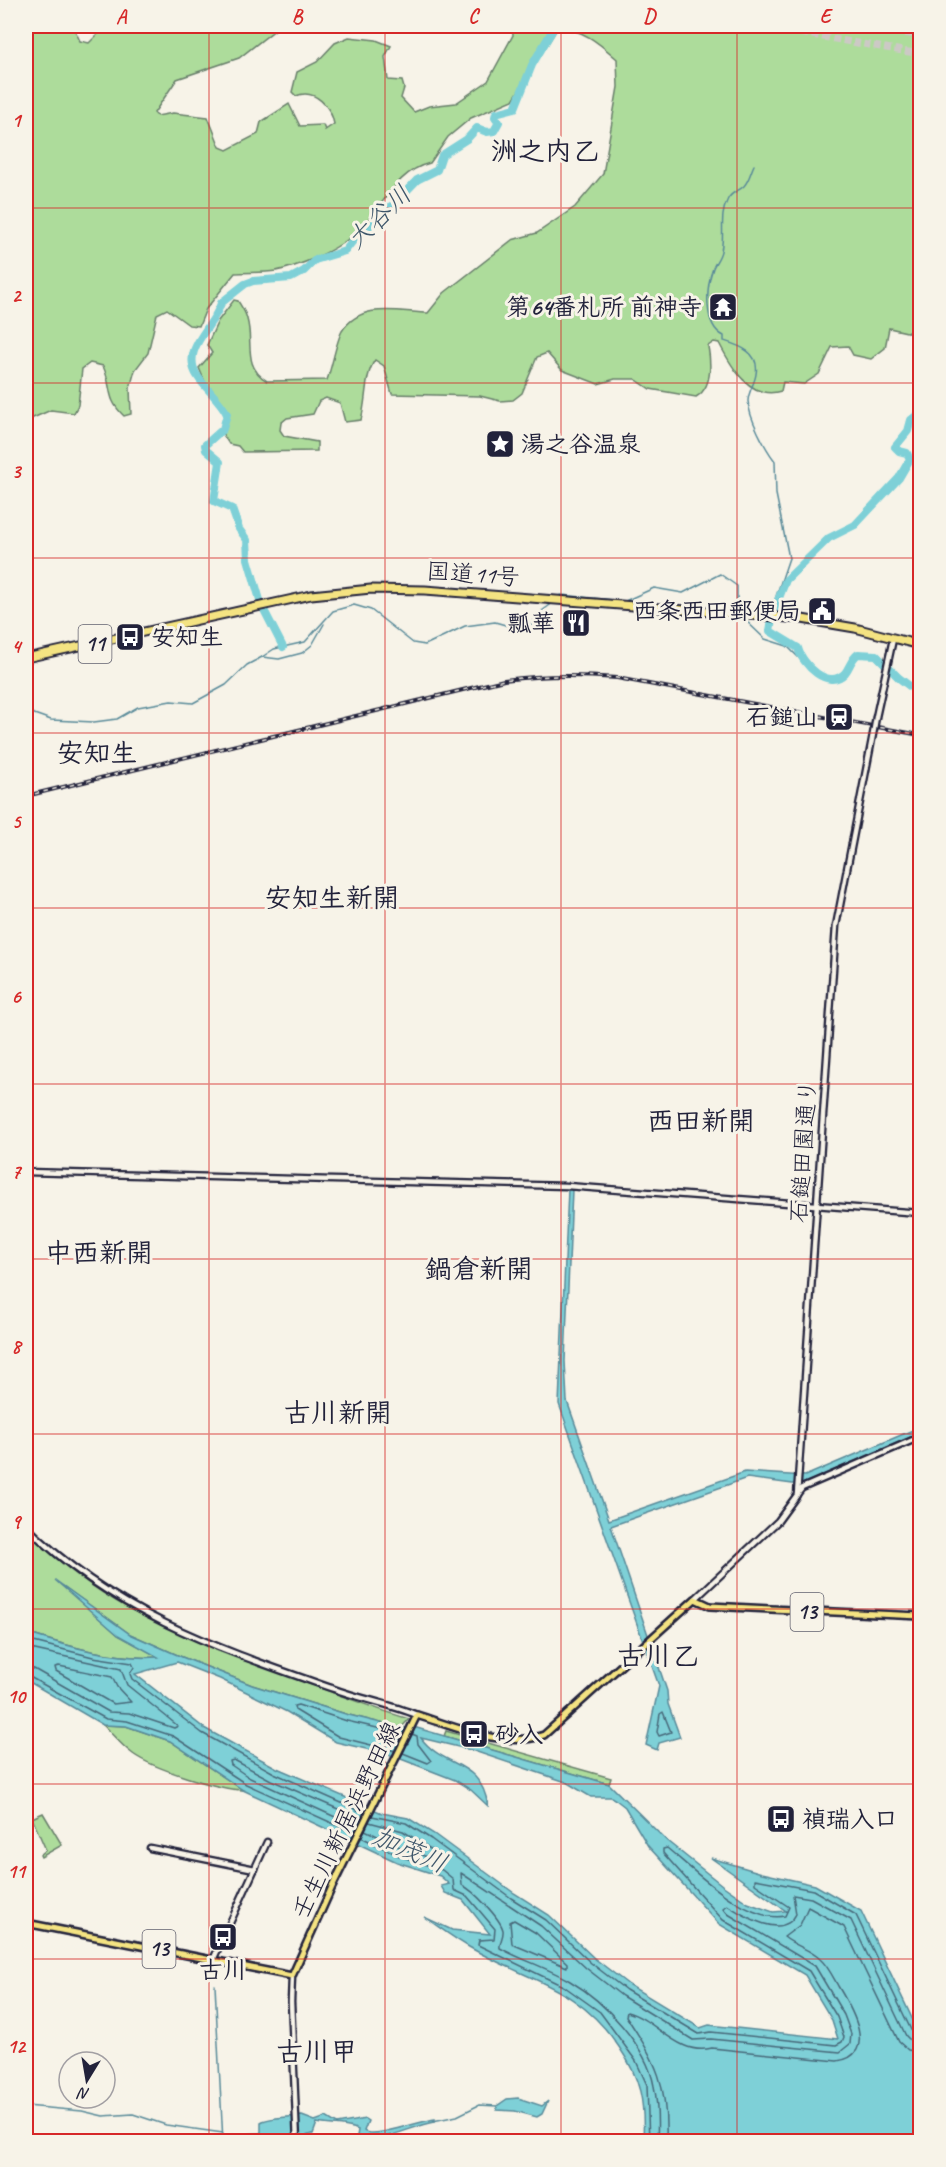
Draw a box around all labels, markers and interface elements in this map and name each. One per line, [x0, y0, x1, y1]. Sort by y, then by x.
text: A [116, 4, 128, 29]
text: B [292, 4, 304, 29]
text: C [468, 4, 480, 29]
text: D [643, 4, 657, 29]
text: E [820, 4, 834, 29]
text: 1 [12, 108, 23, 133]
district label: 洲之内乙 [491, 134, 599, 168]
water label: 大谷川 [339, 178, 419, 256]
text: 2 [12, 283, 23, 308]
temple icon: 第64番札所 前神寺 [707, 291, 739, 323]
place label: 第64番札所 前神寺 [506, 292, 702, 322]
place icon: 湯之谷温泉 [484, 428, 516, 460]
place label: 湯之谷温泉 [521, 429, 641, 459]
text: 3 [12, 459, 23, 484]
street label: 国道11号 [425, 556, 521, 592]
public building icon: 西条西田郵便局 [806, 595, 838, 627]
place label: 西条西田郵便局 [633, 596, 801, 626]
restaurant icon: 瓢華 [560, 607, 592, 639]
place label: 瓢華 [507, 608, 555, 638]
bus stop icon: 安知生 [114, 621, 146, 653]
place label: 安知生 [151, 622, 223, 652]
road number: 11 [78, 625, 112, 663]
text: 4 [12, 634, 24, 659]
station icon: 石鎚山 [823, 701, 855, 733]
place label: 石鎚山 [746, 702, 818, 732]
district label: 安知生 [57, 736, 138, 770]
text: 5 [12, 809, 23, 834]
district label: 安知生新開 [265, 881, 400, 915]
text: 6 [11, 984, 22, 1009]
street label: 石鎚田園通り [783, 1078, 823, 1224]
district label: 西田新開 [647, 1104, 755, 1138]
text: 7 [12, 1159, 23, 1184]
district label: 中西新開 [45, 1236, 153, 1270]
district label: 鍋倉新開 [425, 1252, 533, 1286]
text: 8 [12, 1334, 24, 1359]
district label: 古川新開 [284, 1396, 392, 1430]
text: 9 [12, 1509, 23, 1534]
road number: 13 [790, 1593, 824, 1631]
district label: 古川乙 [618, 1639, 699, 1673]
text: 10 [7, 1684, 27, 1709]
street label: 壬生川新居浜野田線 [285, 1716, 407, 1924]
bus stop icon: 砂入 [458, 1718, 490, 1750]
place label: 砂入 [495, 1719, 543, 1749]
bus stop icon: 禎瑞入口 [765, 1803, 797, 1835]
place label: 禎瑞入口 [802, 1804, 898, 1834]
water label: 加茂川 [368, 1820, 452, 1880]
text: 11 [7, 1859, 27, 1884]
bus stop icon: 古川 [207, 1921, 239, 1953]
road number: 13 [142, 1930, 176, 1968]
place label: 古川 [199, 1955, 247, 1985]
text: 12 [7, 2034, 27, 2059]
district label: 古川甲 [277, 2035, 358, 2069]
north arrow [57, 2050, 117, 2110]
text: N [75, 2082, 91, 2105]

